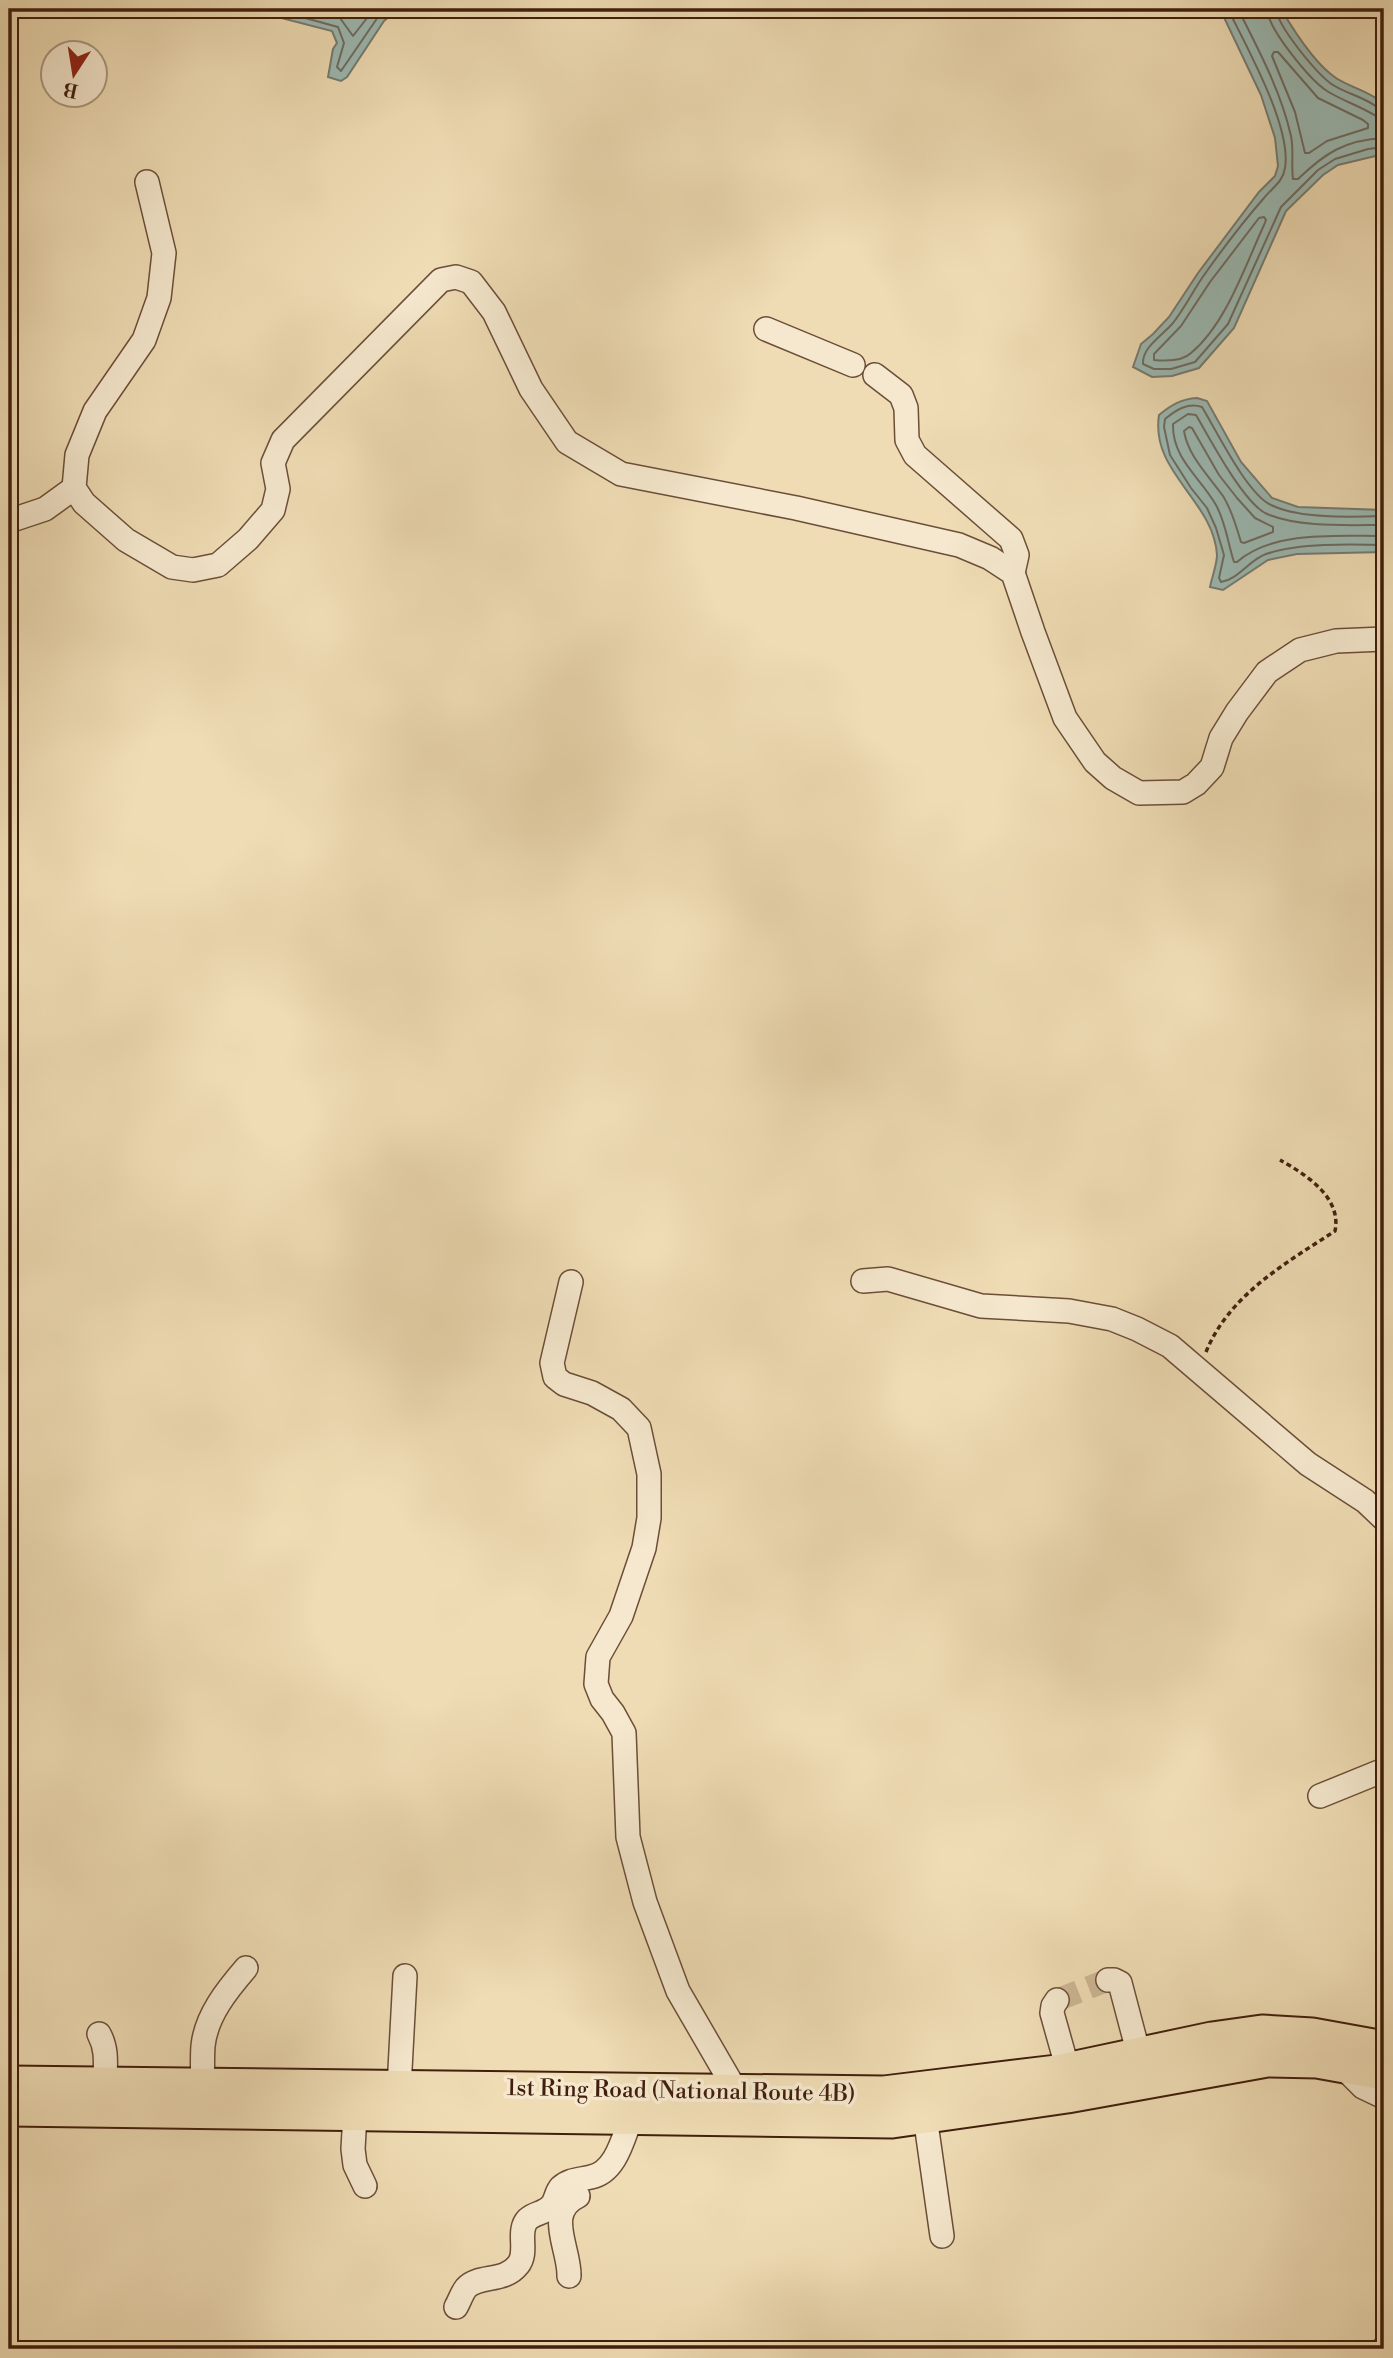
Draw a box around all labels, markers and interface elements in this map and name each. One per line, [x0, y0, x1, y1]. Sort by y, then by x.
north arrow [38, 38, 108, 108]
text: B [61, 76, 80, 103]
street label: 1st Ring Road (National Route 4B) [506, 2074, 856, 2108]

